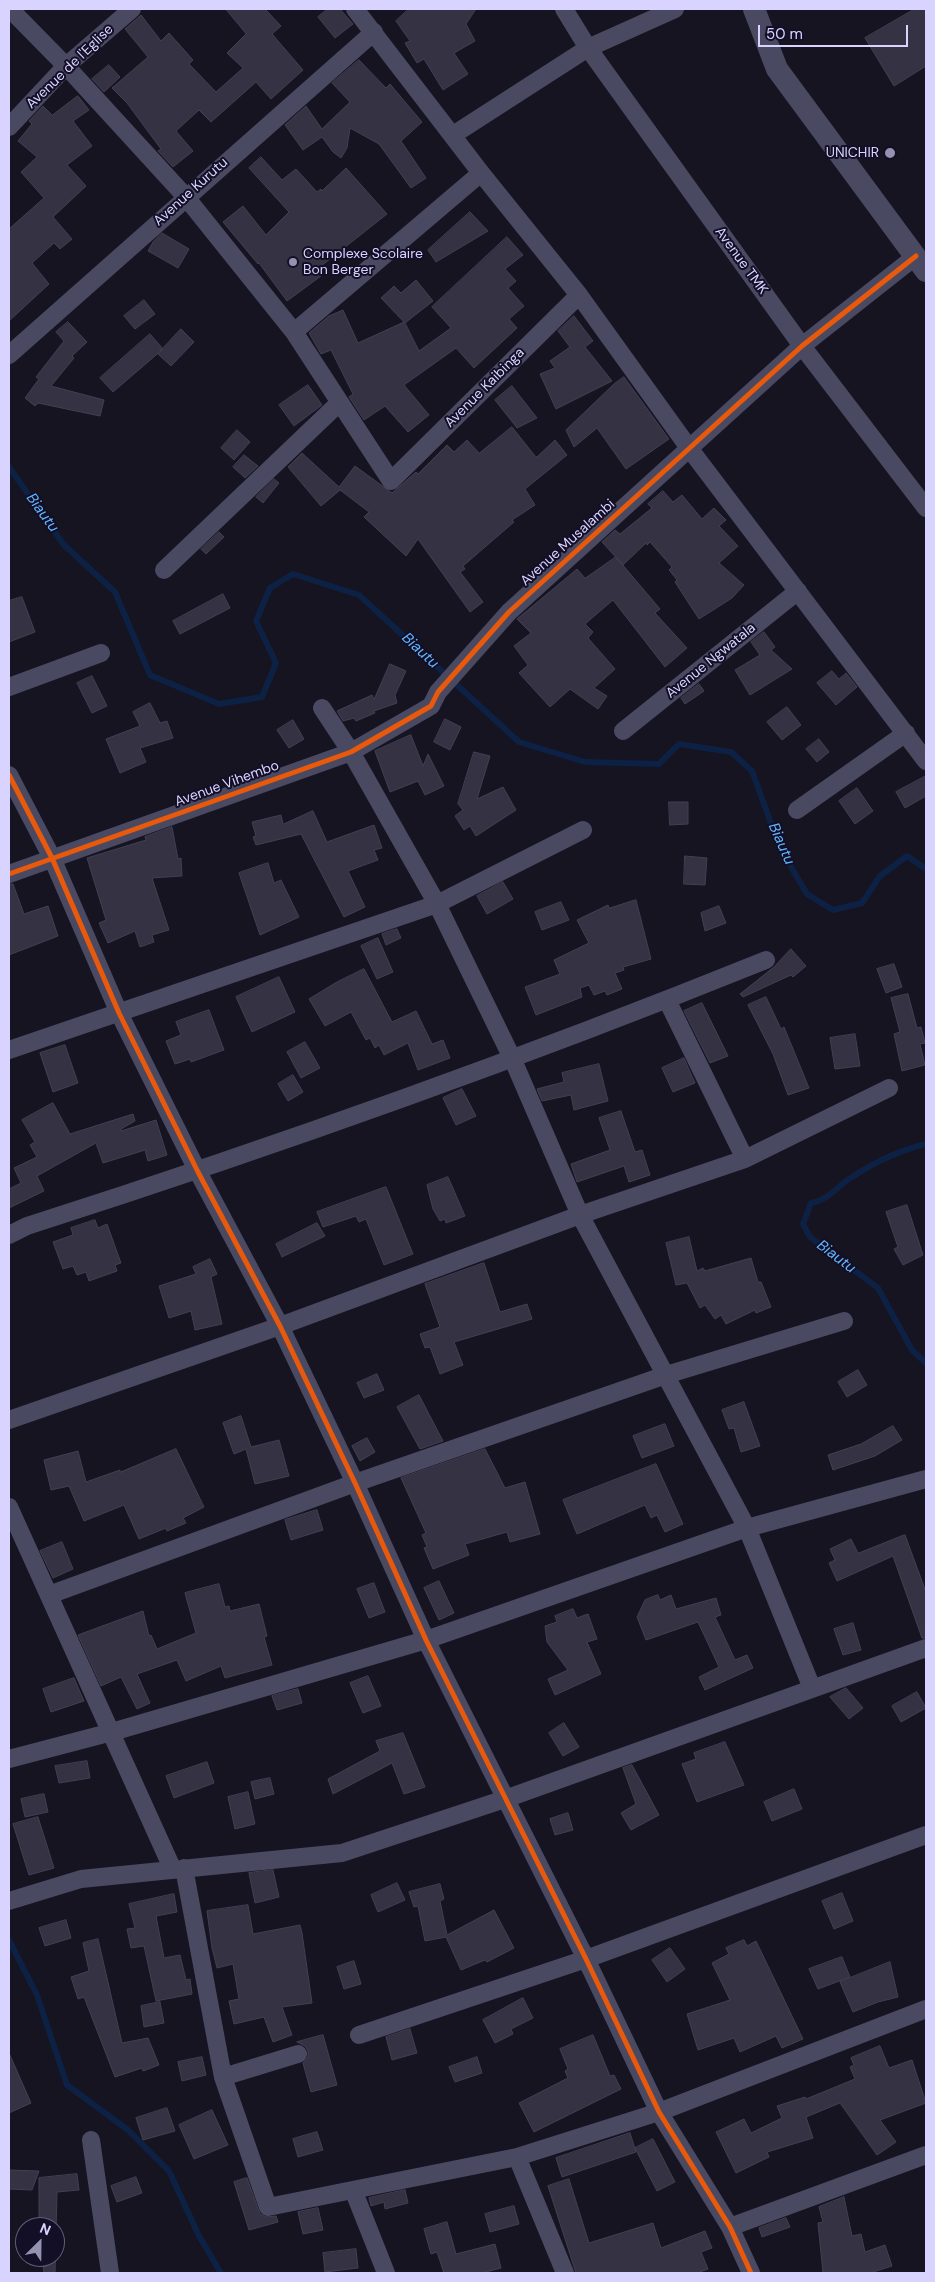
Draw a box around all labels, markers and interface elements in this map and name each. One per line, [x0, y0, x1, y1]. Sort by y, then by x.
scale bar [760, 15, 910, 47]
street label: Avenue de l'Eglise [23, 21, 117, 113]
text: 50 m [766, 24, 803, 44]
place label: UNICHIR [826, 145, 879, 161]
marker: UNICHIR [883, 146, 897, 160]
street label: Avenue Kurutu [150, 154, 232, 230]
street label: Avenue TMK [711, 224, 771, 298]
place label: Complexe Scolaire Bon Berger [303, 246, 423, 278]
marker: Complexe Scolaire Bon Berger [287, 256, 299, 268]
street label: Avenue Kaibinga [442, 345, 528, 431]
water label: Biautu [22, 490, 62, 536]
street label: Avenue Musalambi [517, 496, 619, 590]
street label: Avenue Ngwatala [663, 620, 759, 702]
water label: Biautu [398, 629, 442, 673]
street label: Avenue Vihembo [173, 757, 281, 811]
water label: Biautu [764, 820, 798, 868]
water label: Biautu [813, 1237, 859, 1277]
north arrow [15, 2217, 65, 2267]
text: N [37, 2219, 54, 2239]

